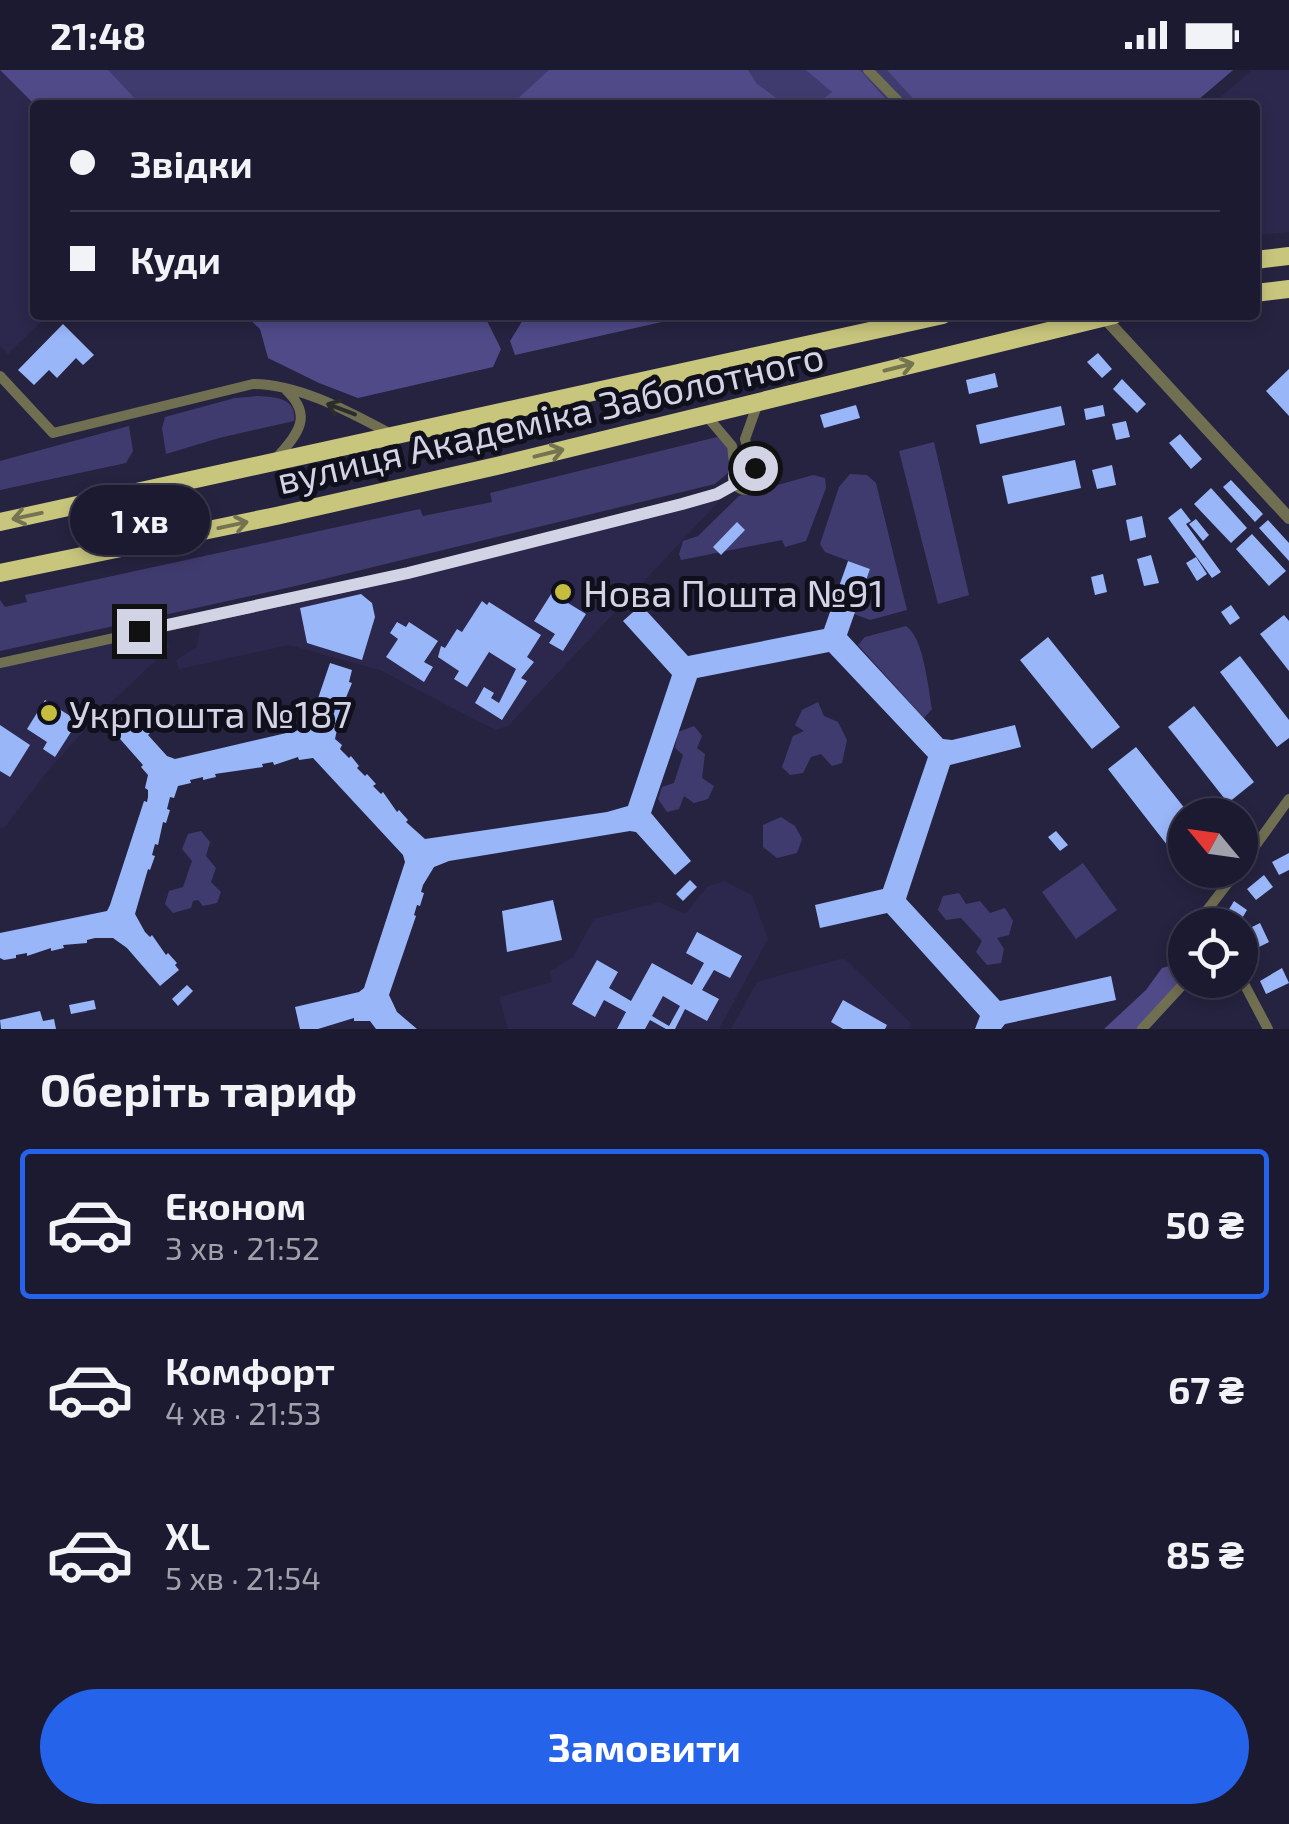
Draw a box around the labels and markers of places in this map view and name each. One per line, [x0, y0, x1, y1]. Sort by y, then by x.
place label: Нова Пошта №91 [583, 569, 884, 615]
marker: Нова Пошта №91 [552, 581, 574, 603]
place label: Укрпошта №187 [69, 690, 352, 736]
marker: Укрпошта №187 [38, 702, 60, 724]

